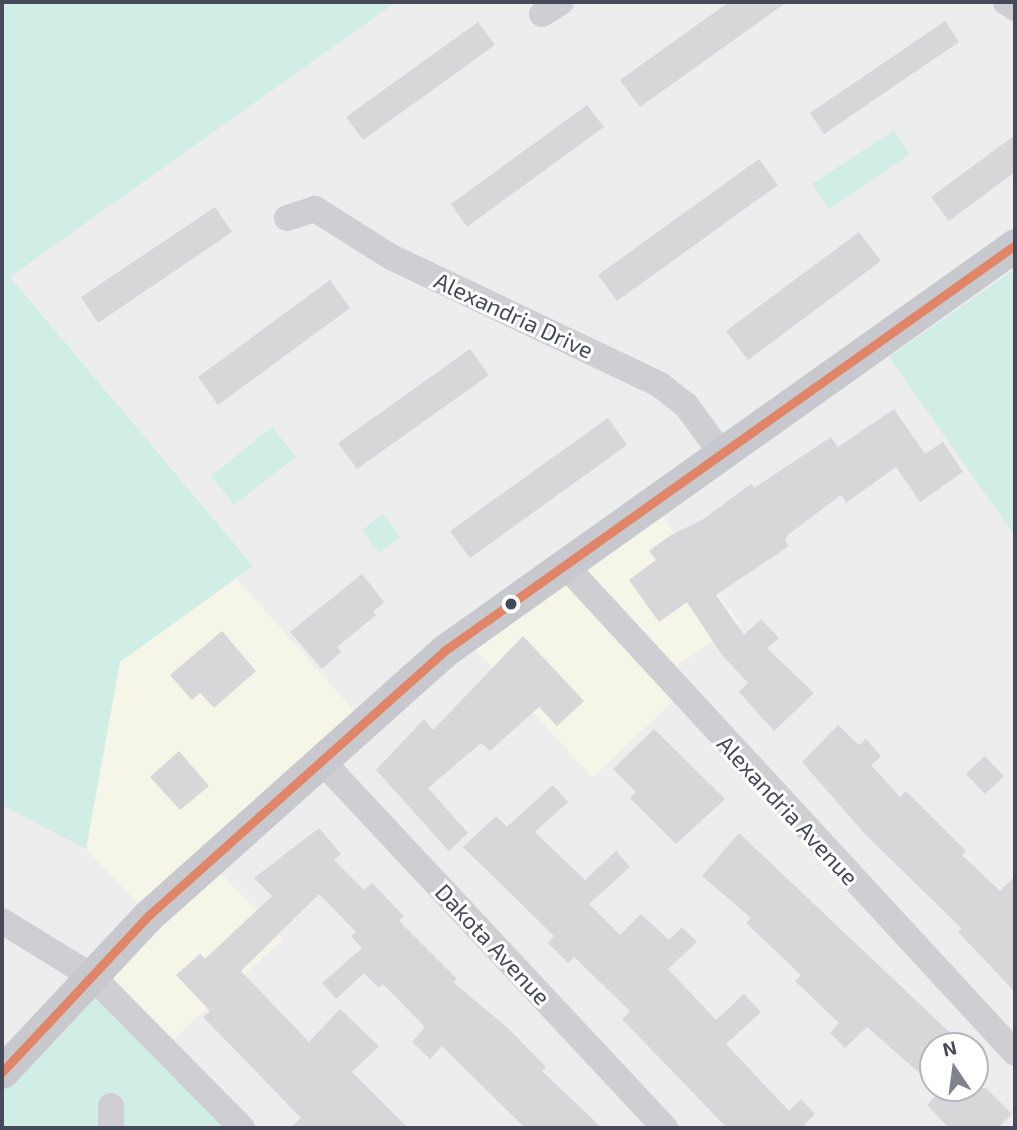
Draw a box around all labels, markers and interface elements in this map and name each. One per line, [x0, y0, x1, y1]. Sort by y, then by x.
street label: Alexandria Drive [430, 266, 598, 364]
unlabelled marker [504, 597, 518, 611]
street label: Alexandria Avenue [712, 729, 864, 891]
street label: Dakota Avenue [430, 878, 556, 1010]
north arrow [919, 1032, 989, 1102]
text: N [940, 1035, 959, 1061]

